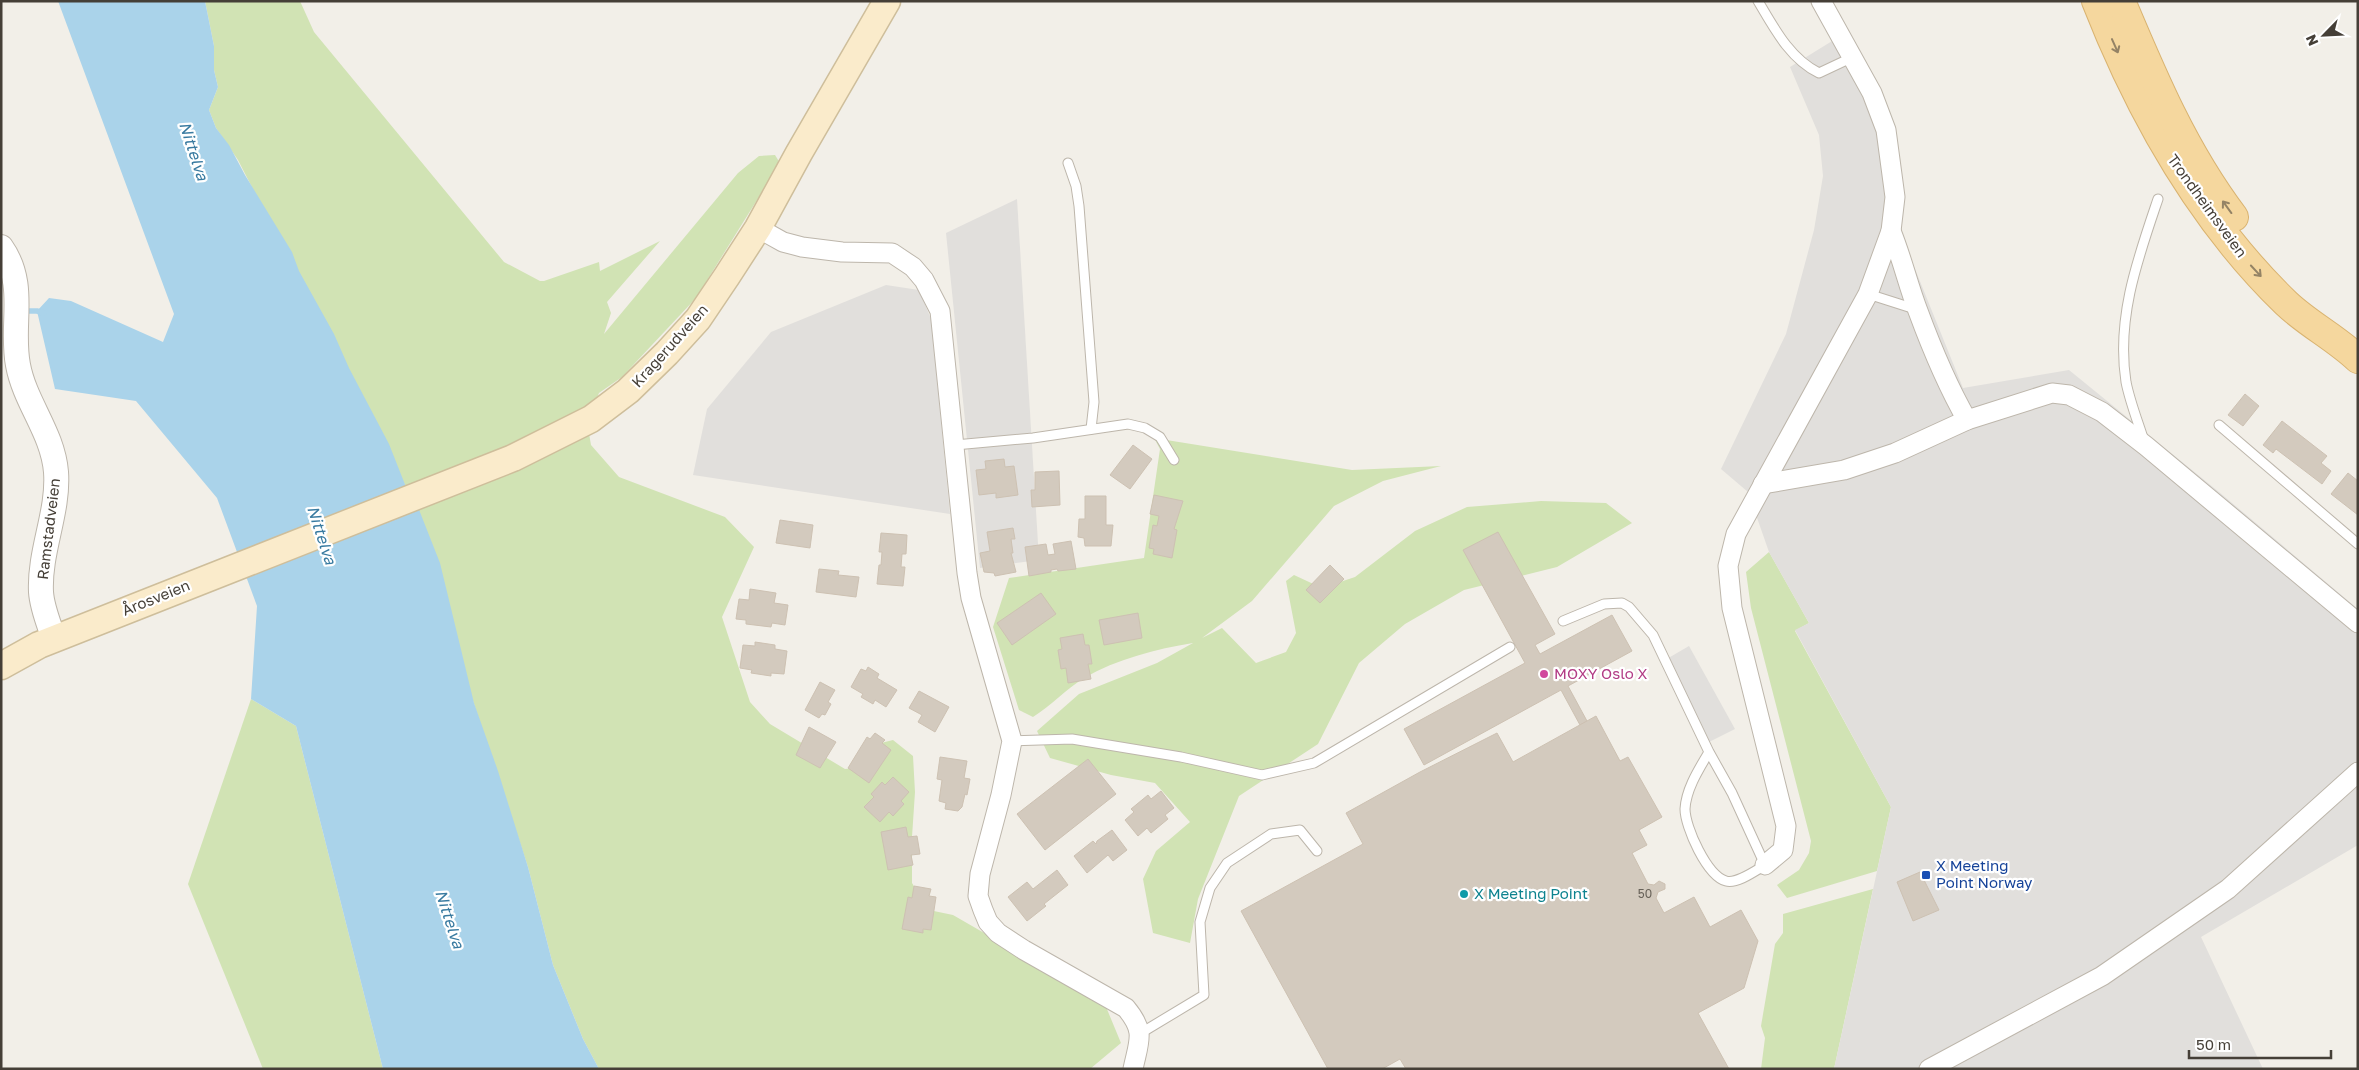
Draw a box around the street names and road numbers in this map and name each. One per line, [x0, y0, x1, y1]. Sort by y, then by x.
street label: Trondheimsveien [2164, 150, 2251, 260]
street label: Kragerudveien [627, 300, 711, 391]
street label: Ramstadveien [33, 477, 63, 581]
street label: Årosveien [119, 575, 192, 619]

